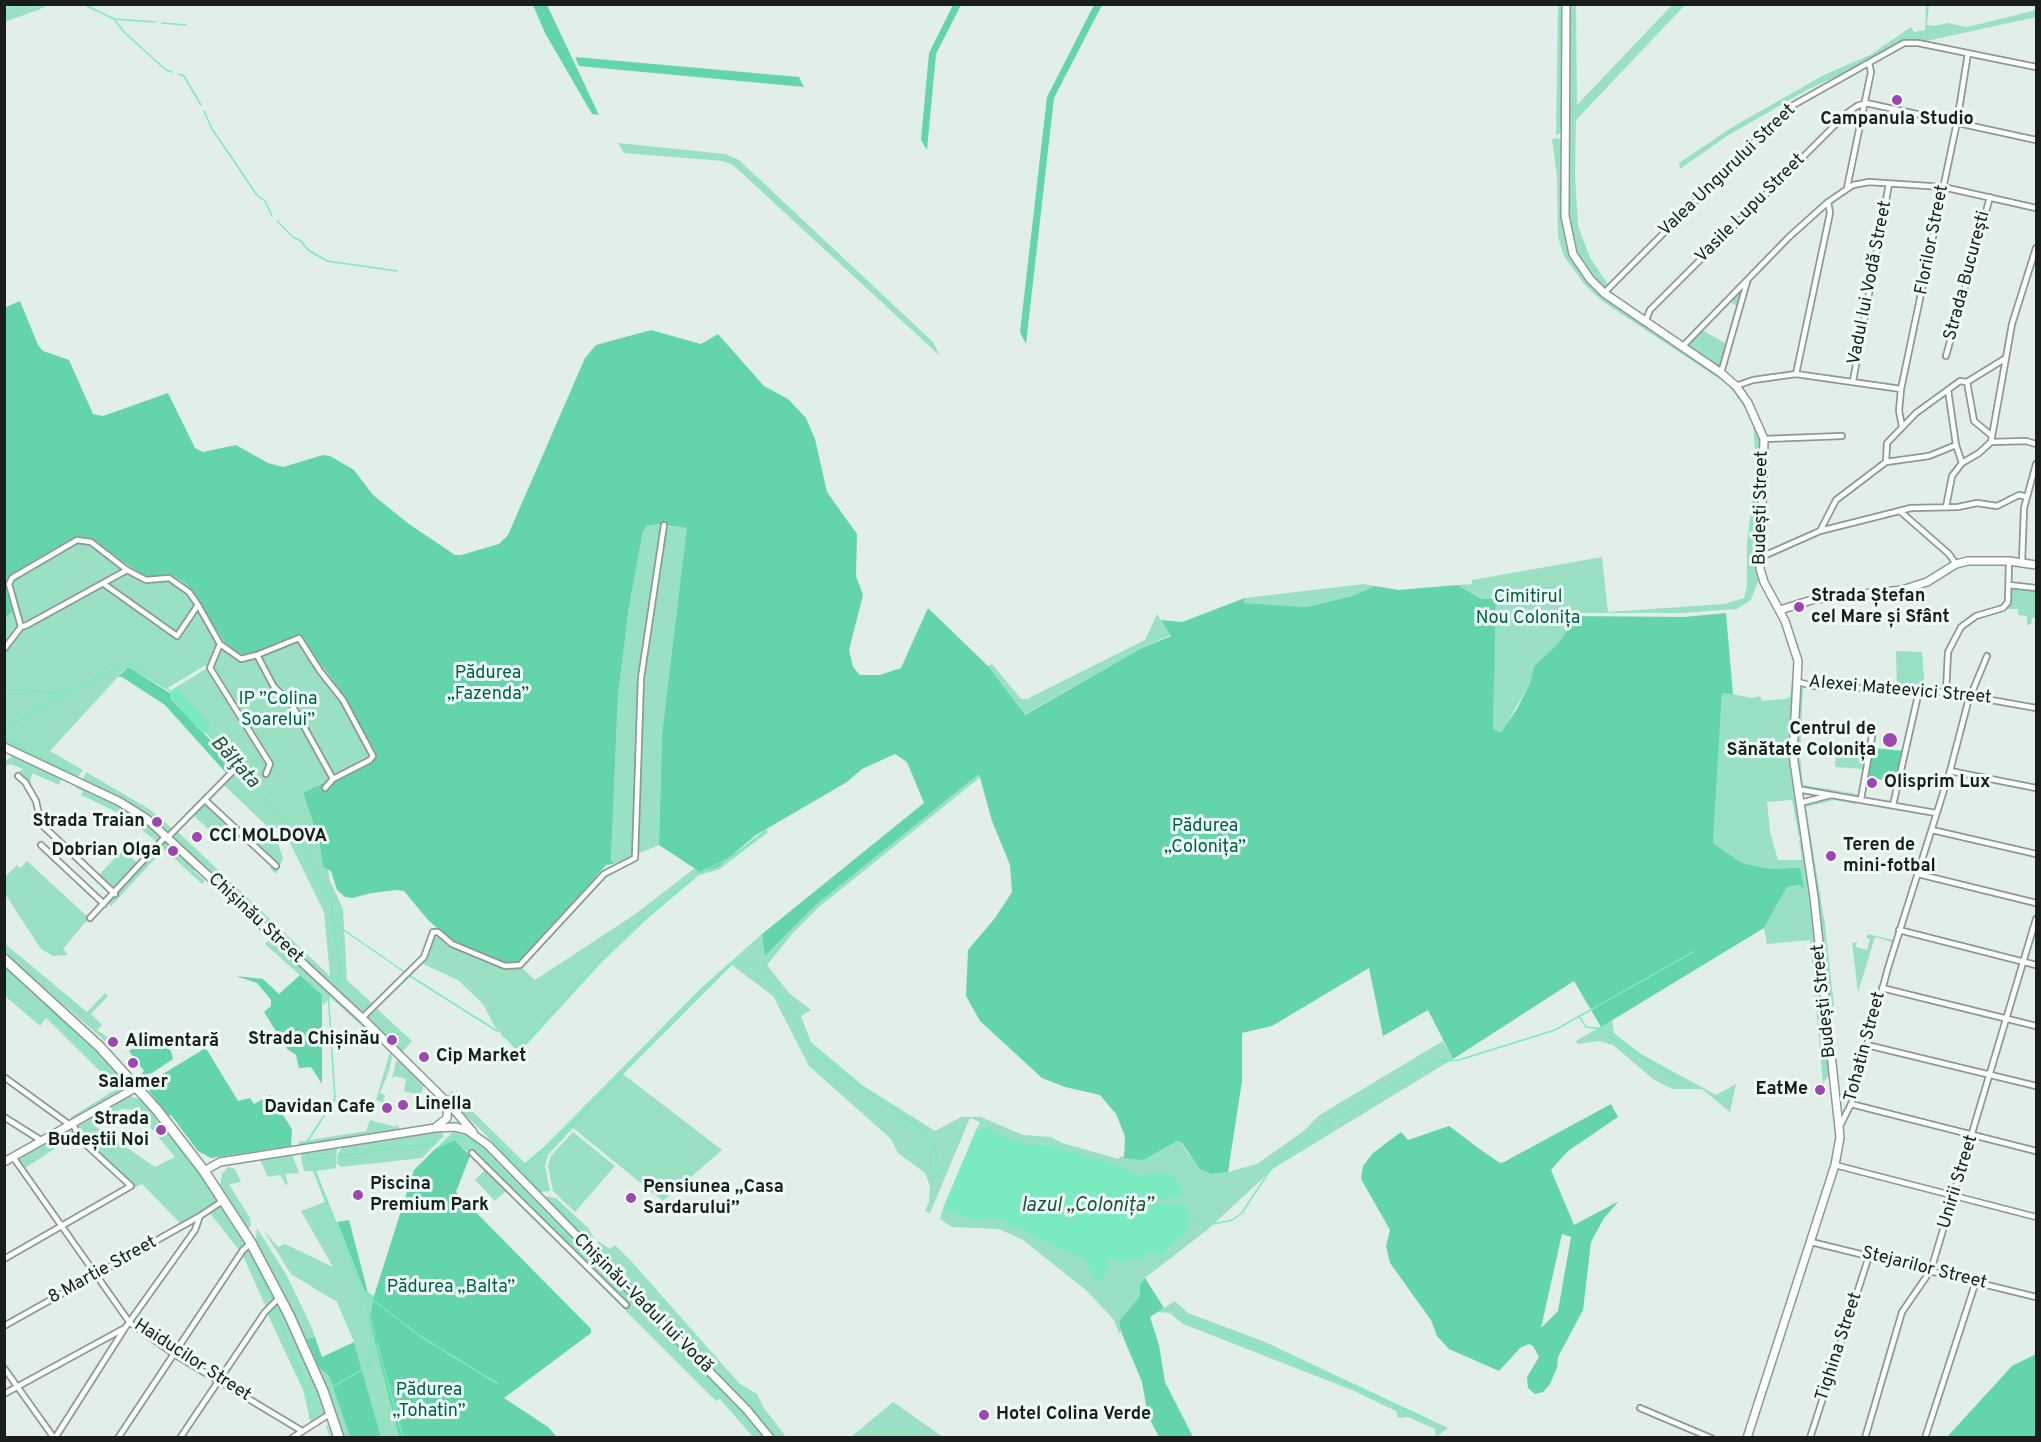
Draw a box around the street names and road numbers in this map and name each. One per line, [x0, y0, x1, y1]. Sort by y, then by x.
street label: Valea Ungurului Street [1655, 100, 1801, 242]
street label: Vasile Lupu Street [1692, 150, 1810, 268]
street label: Florilor Street [1912, 183, 1954, 297]
street label: Vadul lui Vodă Street [1844, 199, 1898, 367]
street label: Strada București [1940, 209, 1996, 343]
street label: Budești Street [1750, 451, 1774, 565]
street label: Alexei Mateevici Street [1808, 672, 1992, 710]
street label: Chișinău Street [203, 869, 307, 969]
street label: Budești Street [1808, 943, 1842, 1059]
street label: Tohatin Street [1841, 989, 1891, 1105]
street label: Unirii Street [1934, 1132, 1984, 1232]
street label: Chișinău-Vadul lui Vodă [568, 1230, 716, 1378]
street label: 8 Martie Street [45, 1232, 161, 1310]
street label: Stejarilor Street [1859, 1243, 1989, 1295]
street label: Tighina Street [1812, 1290, 1868, 1404]
street label: Haiducilor Street [129, 1315, 255, 1407]

